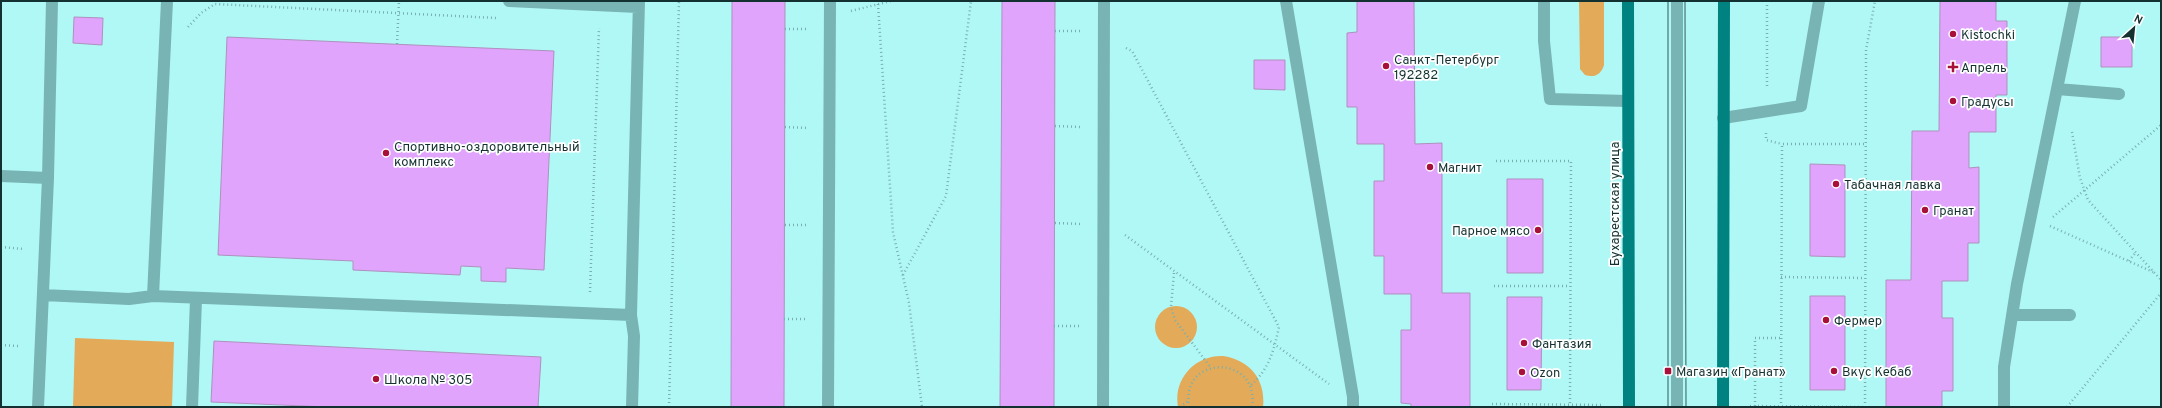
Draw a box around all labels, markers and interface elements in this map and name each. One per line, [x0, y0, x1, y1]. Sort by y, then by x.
north arrow [2114, 8, 2154, 48]
text: N [2131, 12, 2145, 28]
place label: Kistochki [1961, 28, 2015, 44]
marker: Kistochki [1948, 29, 1958, 39]
place label: Санкт-Петербург 192282 [1394, 53, 1499, 84]
marker: Санкт-Петербург 192282 [1381, 61, 1391, 71]
place label: Апрель [1961, 61, 2007, 77]
marker: Апрель [1948, 62, 1958, 72]
place label: Градусы [1961, 95, 2014, 111]
marker: Градусы [1948, 96, 1958, 106]
place label: Спортивно-оздоровительный комплекс [394, 140, 580, 171]
street label: Бухарестская улица [1608, 142, 1624, 266]
marker: Спортивно-оздоровительный комплекс [381, 148, 391, 158]
place label: Магнит [1438, 161, 1482, 177]
marker: Магнит [1425, 162, 1435, 172]
place label: Табачная лавка [1844, 178, 1941, 194]
marker: Табачная лавка [1831, 179, 1841, 189]
place label: Гранат [1933, 204, 1974, 220]
marker: Гранат [1920, 205, 1930, 215]
place label: Парное мясо [1452, 224, 1530, 240]
marker: Парное мясо [1533, 225, 1543, 235]
place label: Фермер [1834, 314, 1882, 330]
marker: Фермер [1821, 315, 1831, 325]
place label: Фантазия [1532, 337, 1592, 353]
marker: Фантазия [1519, 338, 1529, 348]
place label: Магазин «Гранат» [1676, 365, 1786, 381]
place label: Вкус Кебаб [1842, 365, 1911, 381]
place label: Ozon [1530, 366, 1560, 382]
marker: Магазин «Гранат» [1663, 366, 1673, 376]
marker: Вкус Кебаб [1829, 366, 1839, 376]
marker: Ozon [1517, 367, 1527, 377]
place label: Школа № 305 [384, 373, 472, 389]
marker: Школа № 305 [371, 374, 381, 384]

